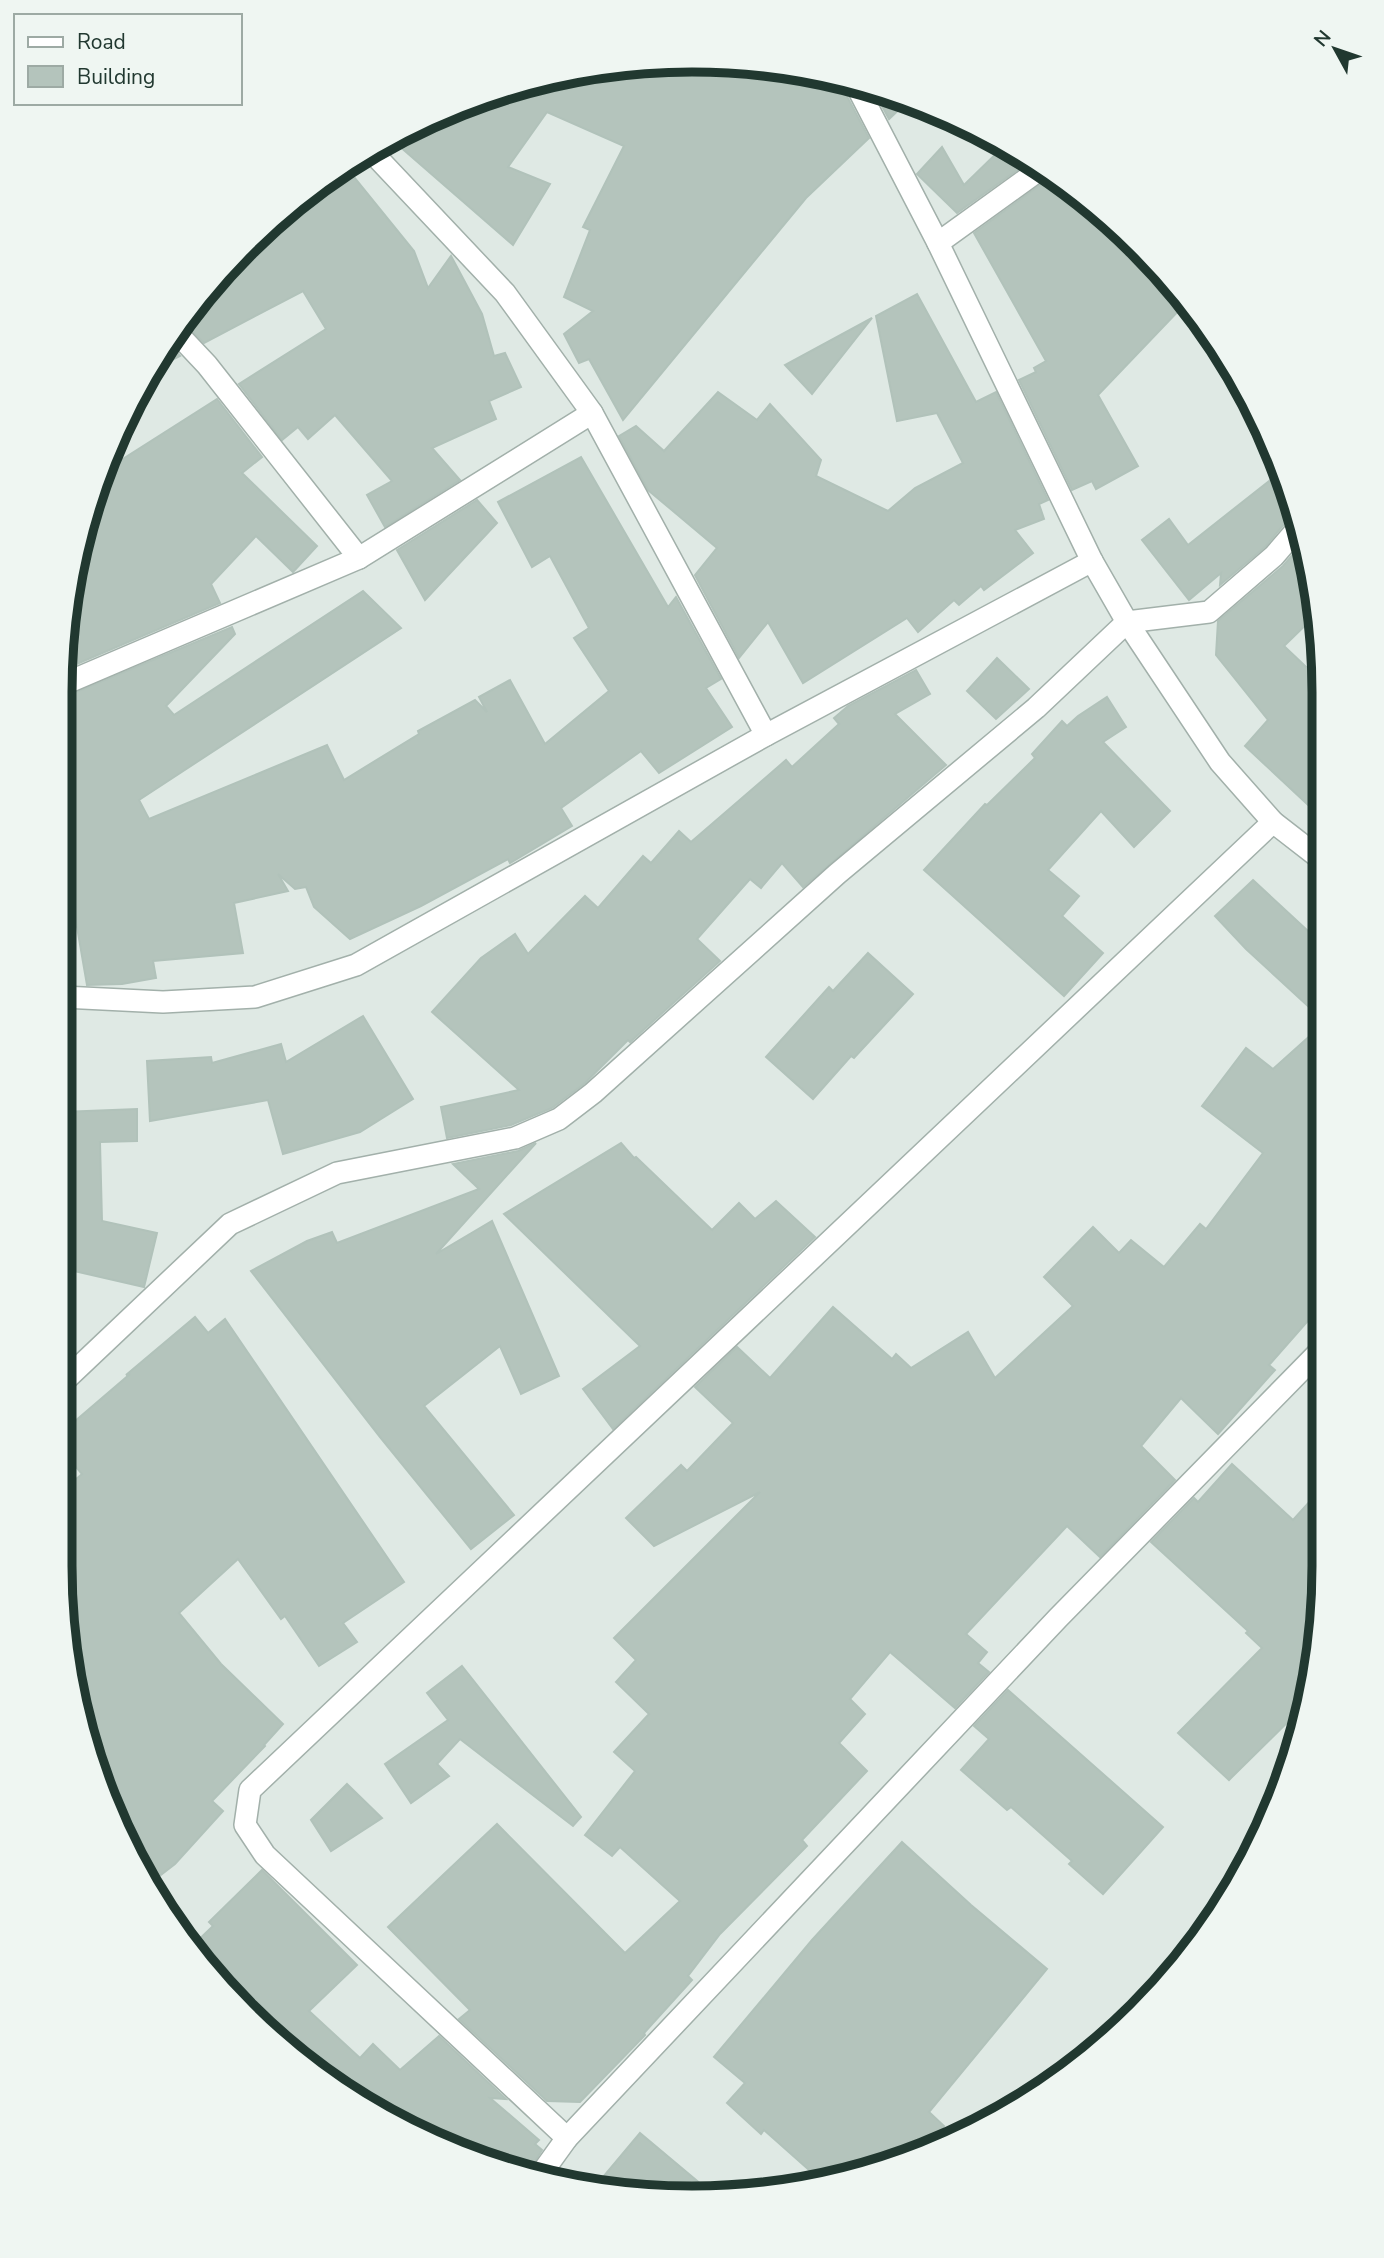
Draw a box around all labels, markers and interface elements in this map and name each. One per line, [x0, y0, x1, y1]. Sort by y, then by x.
legend [14, 14, 242, 105]
north arrow [1300, 14, 1370, 84]
text: N [1308, 25, 1337, 53]
text: Road [77, 28, 126, 56]
text: Building [77, 63, 155, 91]

